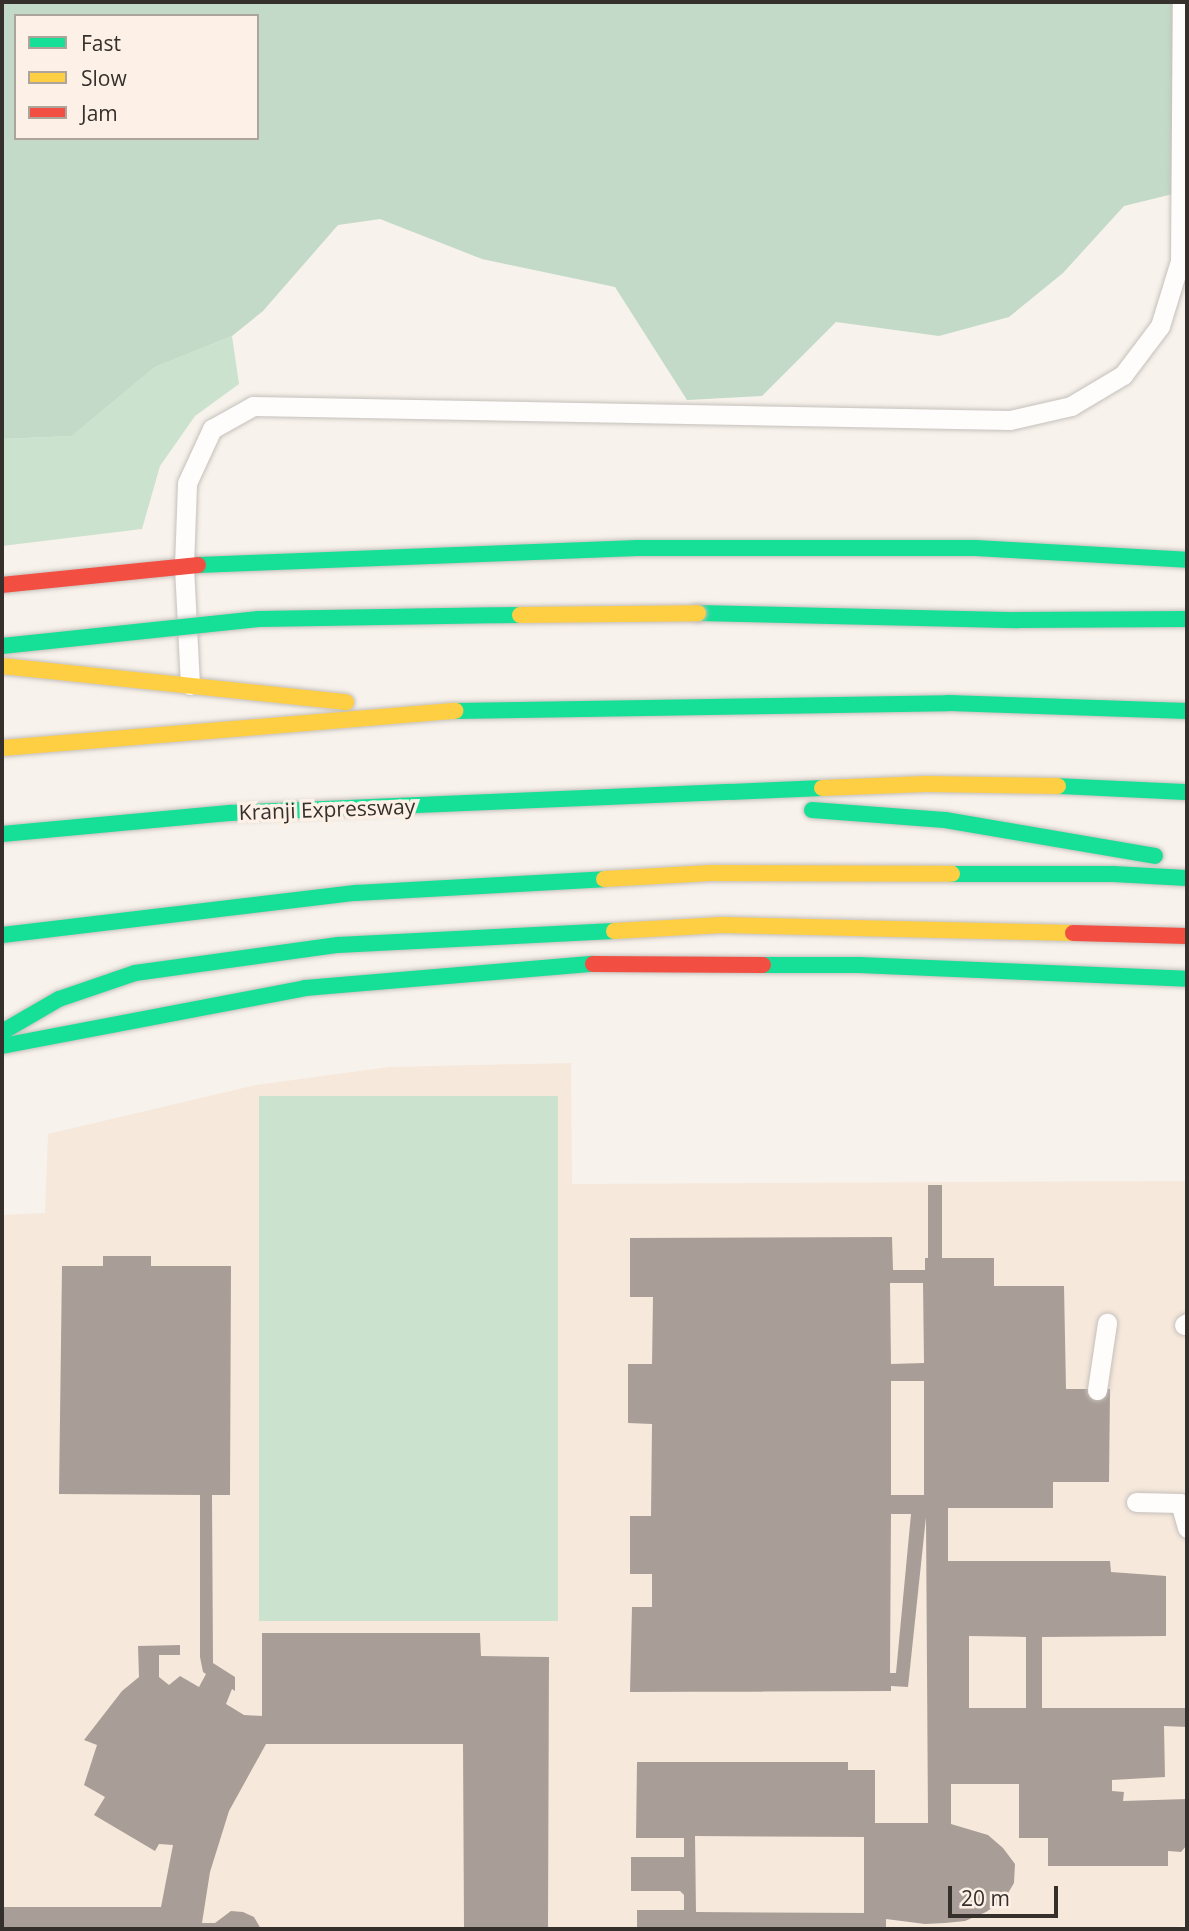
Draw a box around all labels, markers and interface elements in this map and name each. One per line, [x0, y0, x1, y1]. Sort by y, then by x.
legend [14, 14, 259, 140]
text: Fast [81, 29, 121, 57]
text: Slow [81, 64, 127, 92]
text: Jam [81, 99, 118, 127]
street label: Kranji Expressway [238, 793, 416, 825]
scale bar [951, 1871, 1061, 1915]
text: 20 m [961, 1884, 1010, 1912]

